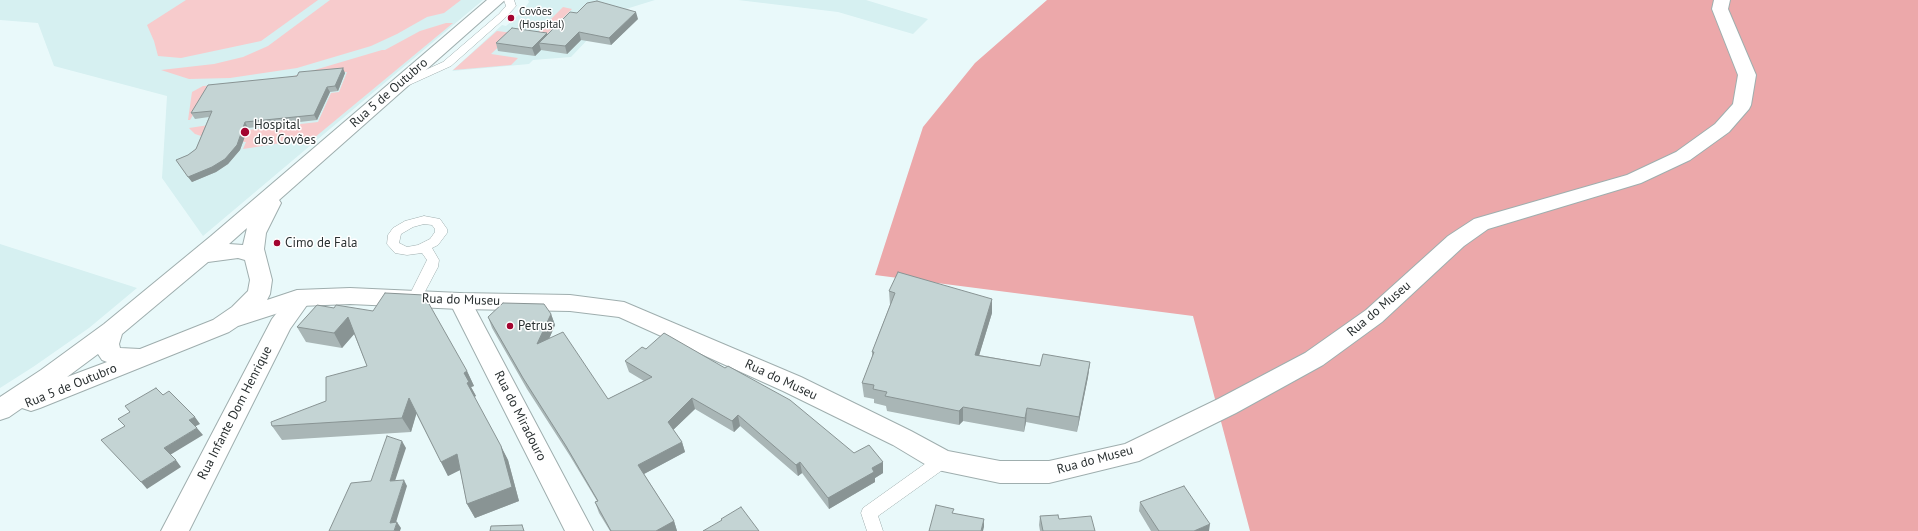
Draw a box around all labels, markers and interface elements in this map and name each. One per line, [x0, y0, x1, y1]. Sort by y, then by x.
place label: Covões (Hospital) [519, 5, 564, 31]
marker: Covões (Hospital) [506, 13, 516, 23]
street label: Rua 5 de Outubro [347, 55, 431, 131]
place label: Hospital dos Covões [254, 117, 316, 148]
marker: Hospital dos Covões [239, 126, 251, 138]
place label: Cimo de Fala [285, 235, 357, 251]
marker: Cimo de Fala [272, 238, 282, 248]
street label: Rua do Museu [1344, 278, 1414, 340]
street label: Rua do Museu [422, 291, 500, 309]
place label: Petrus [518, 318, 553, 334]
marker: Petrus [505, 321, 515, 331]
street label: Rua Infante Dom Henrique [194, 344, 276, 482]
street label: Rua do Museu [742, 356, 820, 404]
street label: Rua 5 de Outubro [23, 360, 119, 412]
street label: Rua do Miradouro [491, 368, 549, 464]
street label: Rua do Museu [1055, 442, 1135, 478]

